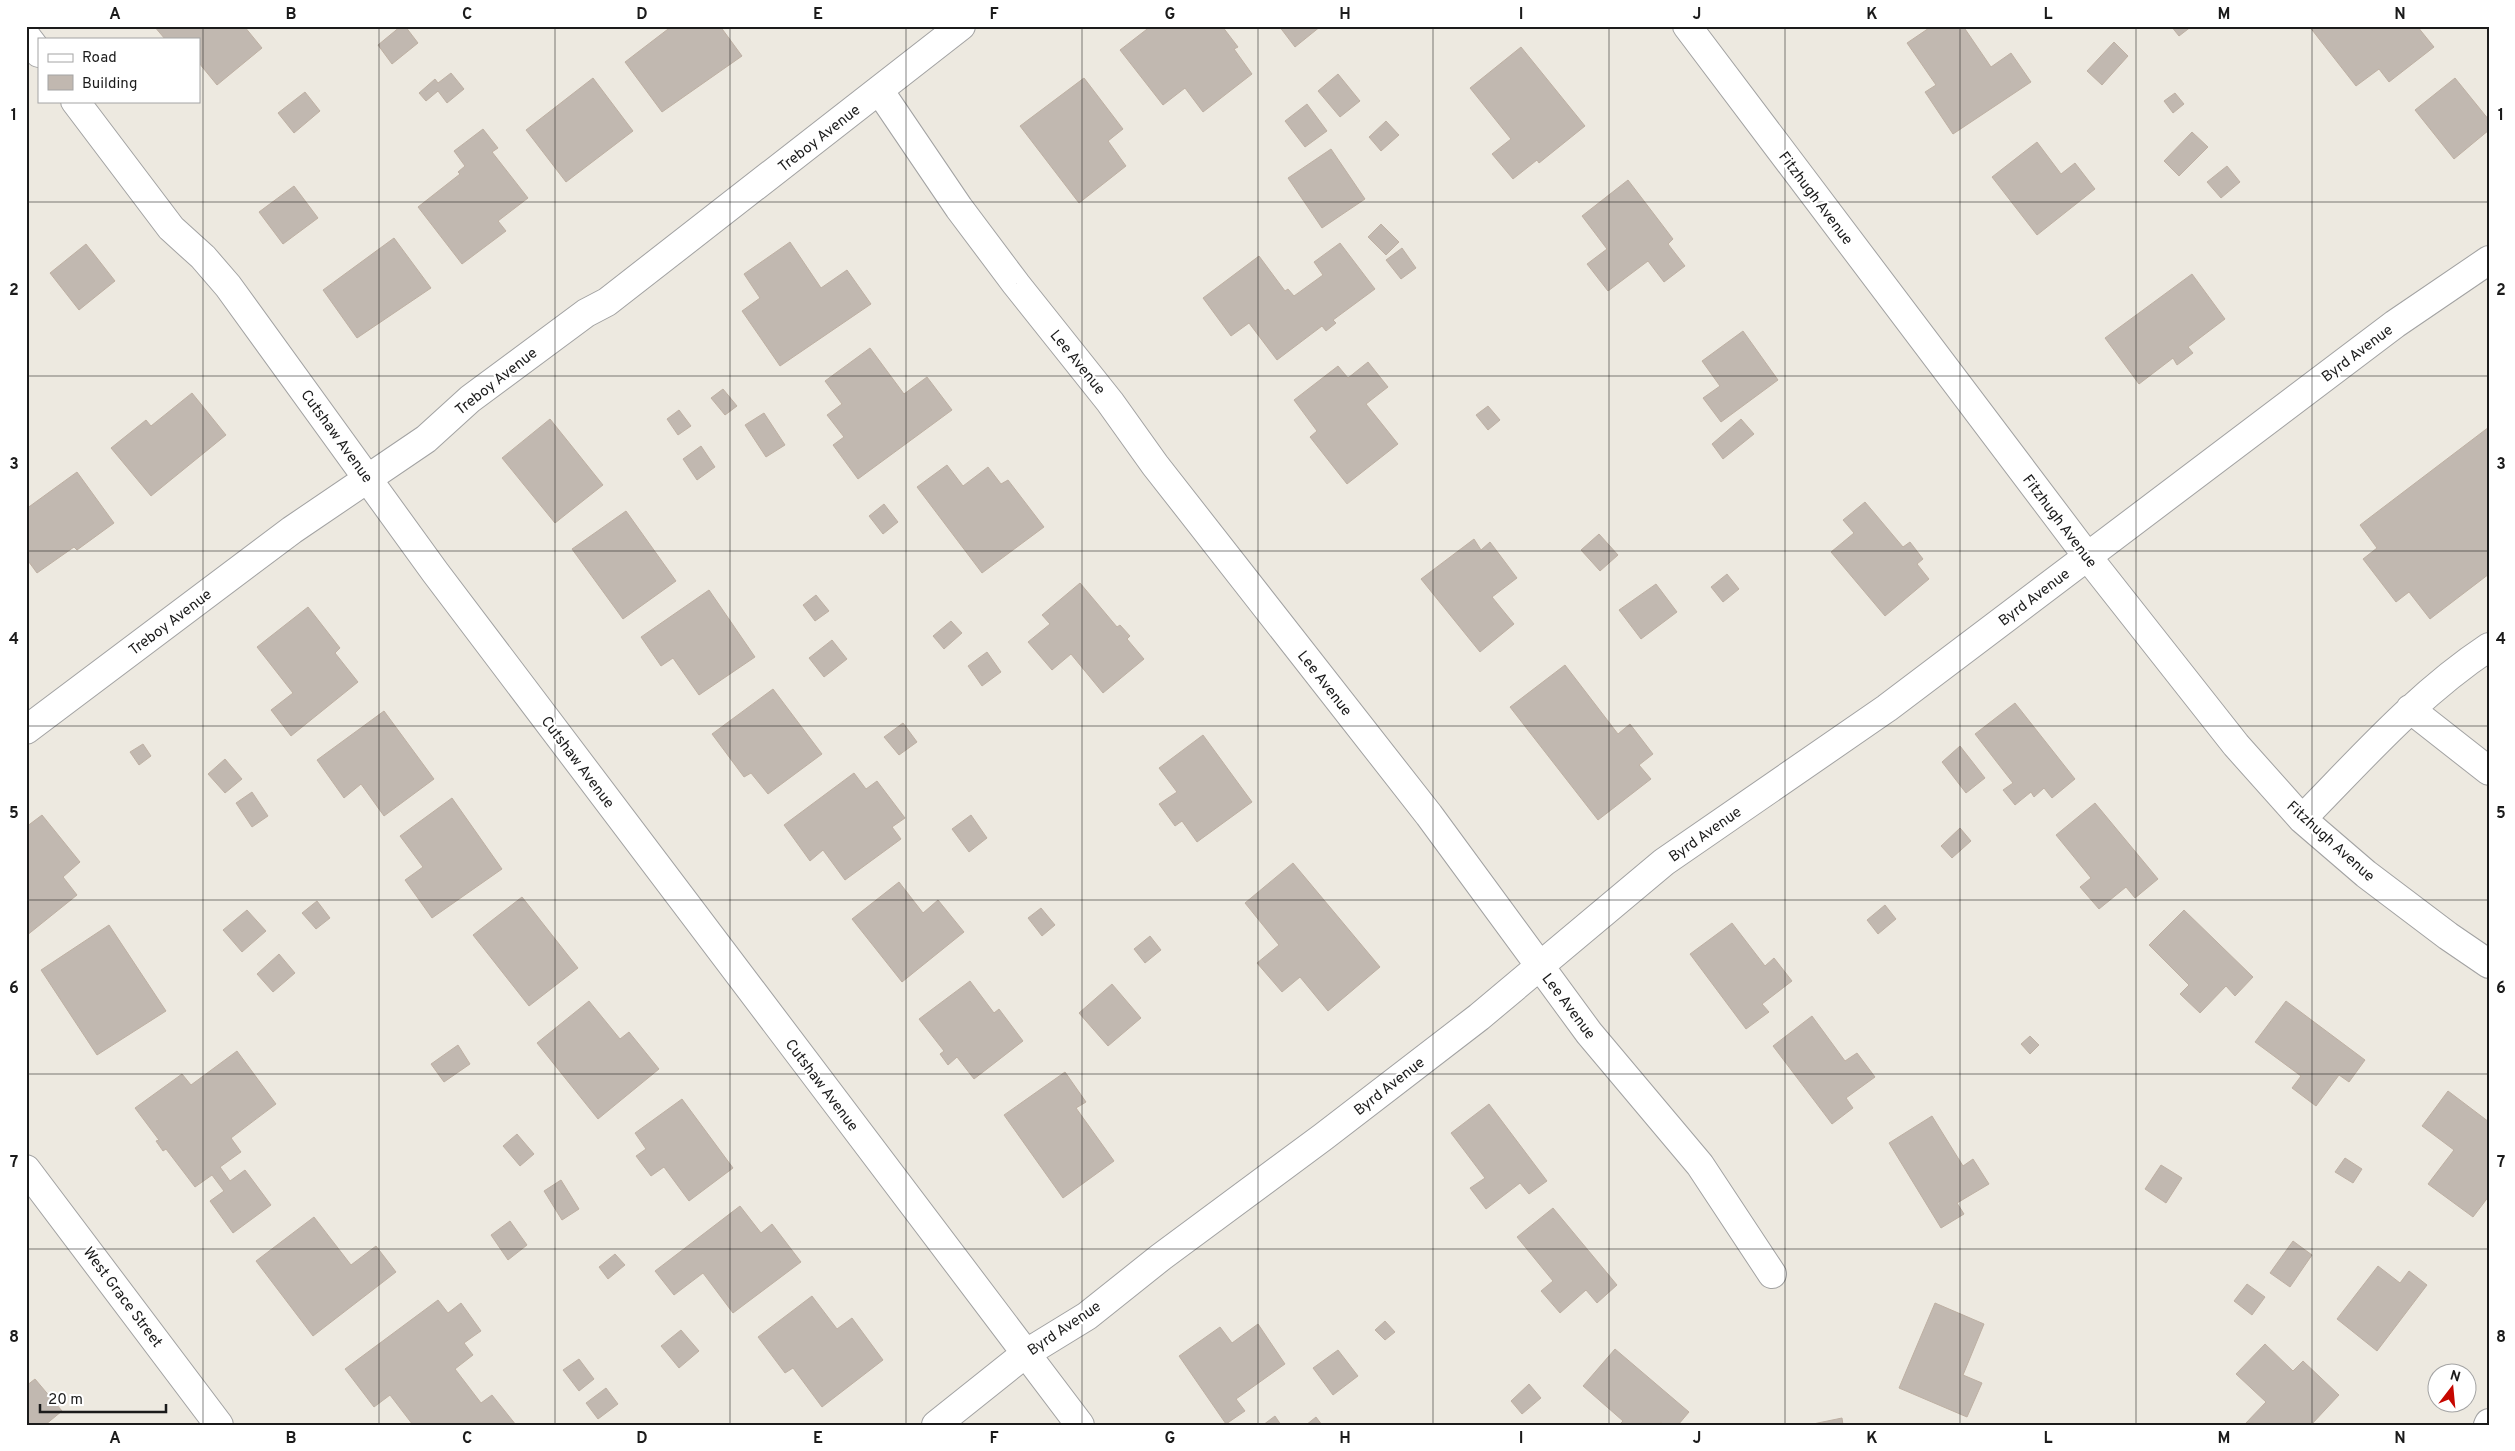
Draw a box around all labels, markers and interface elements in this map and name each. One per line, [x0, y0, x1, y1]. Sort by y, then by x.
text: A [109, 5, 121, 25]
text: B [285, 5, 297, 25]
text: C [462, 5, 472, 25]
text: D [636, 5, 648, 25]
text: E [813, 5, 823, 25]
text: F [989, 5, 999, 25]
text: G [1165, 5, 1175, 25]
text: H [1339, 5, 1351, 25]
text: I [1519, 5, 1523, 25]
text: J [1693, 5, 1701, 25]
text: K [1866, 5, 1878, 25]
text: L [2043, 5, 2053, 25]
text: M [2218, 5, 2230, 25]
text: N [2394, 5, 2406, 25]
legend [38, 38, 200, 102]
text: Road [82, 49, 117, 68]
text: Building [82, 75, 137, 94]
street label: Treboy Avenue [775, 101, 865, 177]
text: 1 [11, 106, 17, 126]
text: 1 [2498, 106, 2504, 126]
street label: Fitzhugh Avenue [1773, 148, 1856, 249]
text: 2 [9, 281, 19, 301]
text: 2 [2496, 281, 2506, 301]
street label: Byrd Avenue [2318, 321, 2397, 387]
street label: Lee Avenue [1045, 327, 1109, 399]
street label: Treboy Avenue [452, 344, 542, 420]
street label: Cutshaw Avenue [296, 386, 376, 487]
text: 3 [9, 455, 19, 475]
text: 3 [2496, 455, 2506, 475]
street label: Fitzhugh Avenue [2017, 471, 2100, 572]
street label: Byrd Avenue [1995, 565, 2074, 631]
street label: Treboy Avenue [126, 586, 216, 661]
text: 4 [9, 630, 19, 650]
text: 4 [2496, 630, 2506, 650]
street label: Lee Avenue [1292, 647, 1355, 720]
street label: Cutshaw Avenue [536, 713, 618, 813]
street label: Fitzhugh Avenue [2282, 798, 2378, 887]
street label: Byrd Avenue [1666, 803, 1746, 867]
text: 5 [9, 804, 19, 824]
text: 5 [2496, 804, 2506, 824]
street label: Lee Avenue [1537, 970, 1599, 1044]
text: 6 [9, 979, 19, 999]
text: 6 [2496, 979, 2506, 999]
street label: Cutshaw Avenue [780, 1036, 862, 1136]
street label: Byrd Avenue [1351, 1054, 1429, 1121]
text: 7 [10, 1153, 18, 1173]
text: 7 [2497, 1153, 2505, 1173]
street label: West Grace Street [78, 1244, 166, 1352]
street label: Byrd Avenue [1025, 1298, 1105, 1361]
text: 8 [9, 1328, 19, 1348]
text: 8 [2496, 1328, 2506, 1348]
north arrow [2428, 1364, 2478, 1414]
text: N [2448, 1367, 2462, 1387]
scale bar [40, 1381, 166, 1413]
text: 20 m [48, 1391, 83, 1410]
text: A [109, 1429, 121, 1449]
text: B [285, 1429, 297, 1449]
text: C [462, 1429, 472, 1449]
text: D [636, 1429, 648, 1449]
text: E [813, 1429, 823, 1449]
text: F [989, 1429, 999, 1449]
text: G [1165, 1429, 1175, 1449]
text: H [1339, 1429, 1351, 1449]
text: I [1519, 1429, 1523, 1449]
text: J [1693, 1429, 1701, 1449]
text: K [1866, 1429, 1878, 1449]
text: L [2043, 1429, 2053, 1449]
text: M [2218, 1429, 2230, 1449]
text: N [2394, 1429, 2406, 1449]

